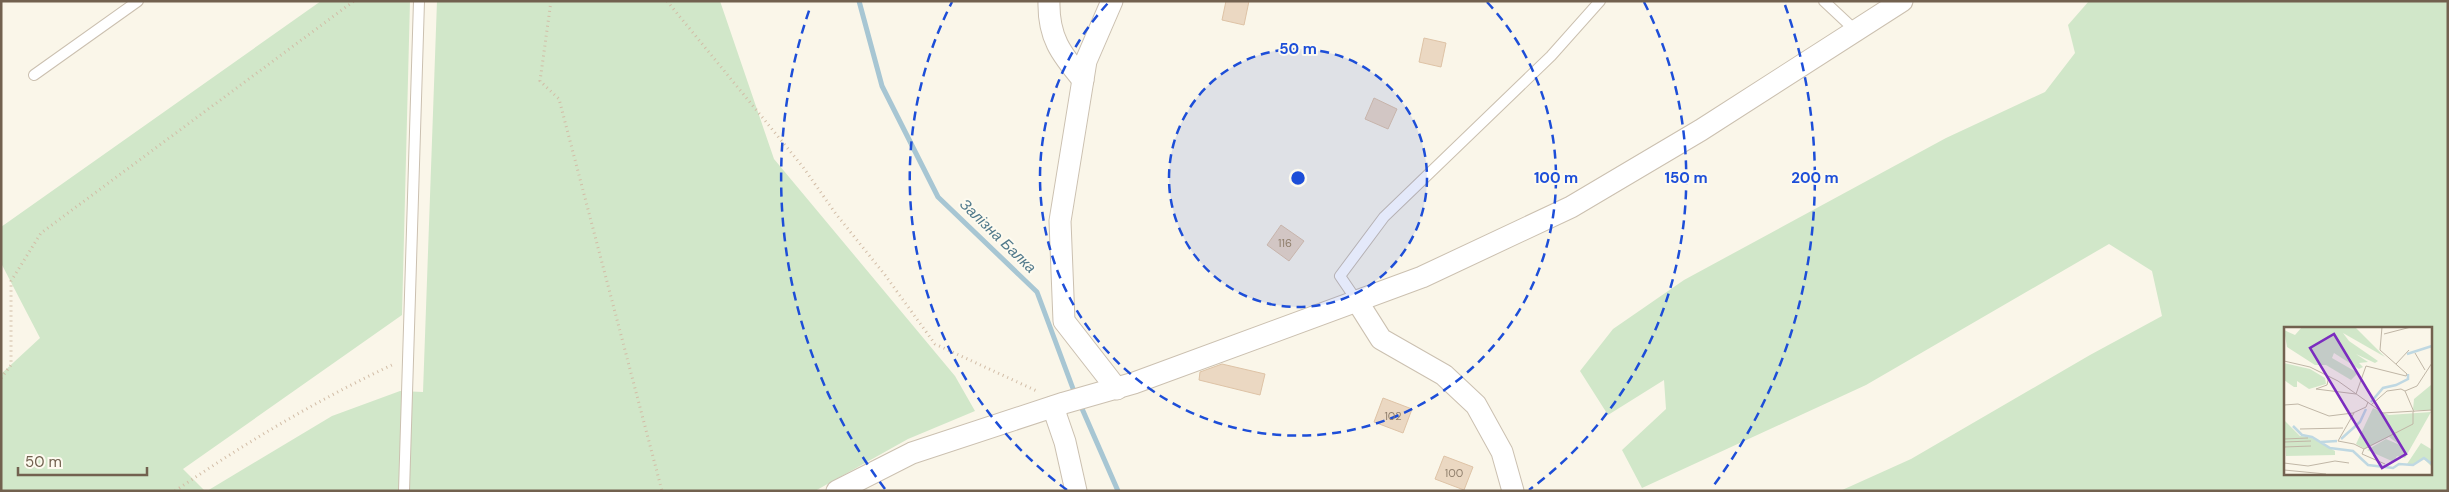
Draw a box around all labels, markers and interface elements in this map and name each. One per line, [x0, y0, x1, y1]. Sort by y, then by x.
text: 50 m [1279, 39, 1317, 59]
text: 100 m [1534, 168, 1578, 188]
text: 150 m [1665, 168, 1708, 188]
text: 200 m [1791, 168, 1839, 188]
centre of rings [1289, 169, 1307, 187]
water label: Залізна Балка [956, 194, 1040, 278]
house number: 116 [1278, 236, 1292, 250]
inset map [2284, 327, 2432, 474]
house number: 102 [1384, 409, 1402, 423]
scale bar [18, 444, 146, 476]
text: 50 m [25, 452, 62, 472]
house number: 100 [1445, 466, 1463, 480]

